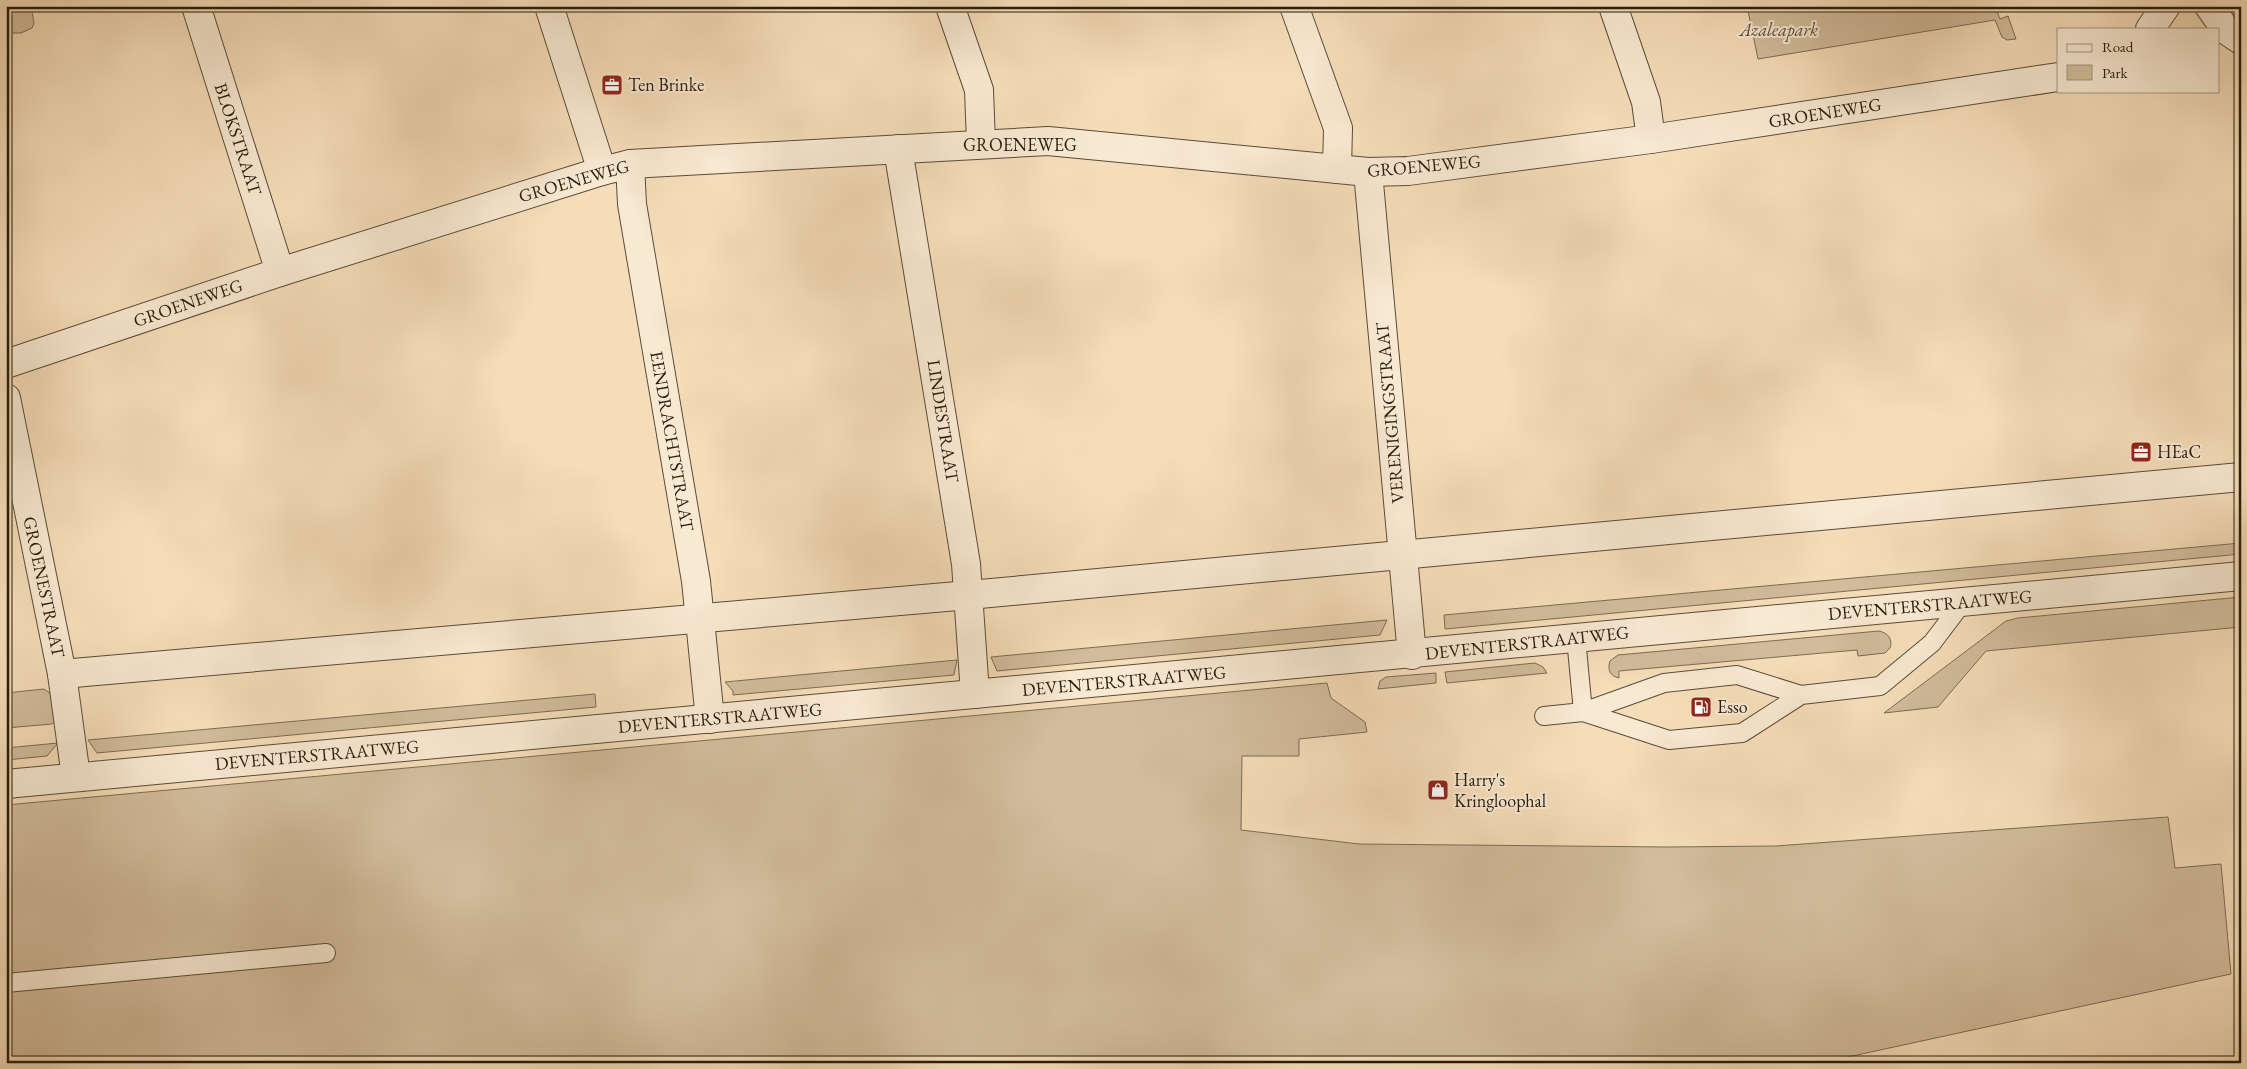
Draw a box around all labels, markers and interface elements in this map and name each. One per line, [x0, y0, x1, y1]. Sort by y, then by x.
park label: Azaleapark [1738, 18, 1818, 42]
legend [2057, 28, 2220, 92]
text: Road [2102, 37, 2134, 56]
text: Park [2102, 63, 2129, 82]
office icon: Ten Brinke [600, 73, 624, 97]
place label: Ten Brinke [628, 73, 704, 96]
street label: BLOKSTRAAT [210, 80, 268, 199]
street label: GROENEWEG [1767, 92, 1883, 133]
street label: GROENEWEG [963, 133, 1077, 156]
street label: GROENEWEG [1366, 149, 1482, 182]
street label: GROENEWEG [516, 154, 632, 207]
street label: GROENEWEG [130, 273, 245, 332]
street label: VERENIGINGSTRAAT [1370, 321, 1409, 504]
street label: EENDRACHTSTRAAT [645, 349, 700, 534]
street label: LINDESTRAAT [922, 358, 965, 485]
office icon: HEaC [2129, 440, 2153, 464]
place label: HEaC [2157, 440, 2201, 463]
street label: GROENESTRAAT [18, 514, 71, 660]
street label: DEVENTERSTRAATWEG [1827, 584, 2033, 625]
street label: DEVENTERSTRAATWEG [1424, 620, 1630, 665]
street label: DEVENTERSTRAATWEG [1021, 660, 1227, 701]
fuel station icon: Esso [1689, 695, 1713, 719]
place label: Esso [1717, 695, 1748, 718]
street label: DEVENTERSTRAATWEG [617, 697, 823, 738]
street label: DEVENTERSTRAATWEG [214, 734, 420, 775]
place label: Harry's Kringloophal [1454, 768, 1546, 812]
shop icon: Harry's Kringloophal [1426, 778, 1450, 802]

